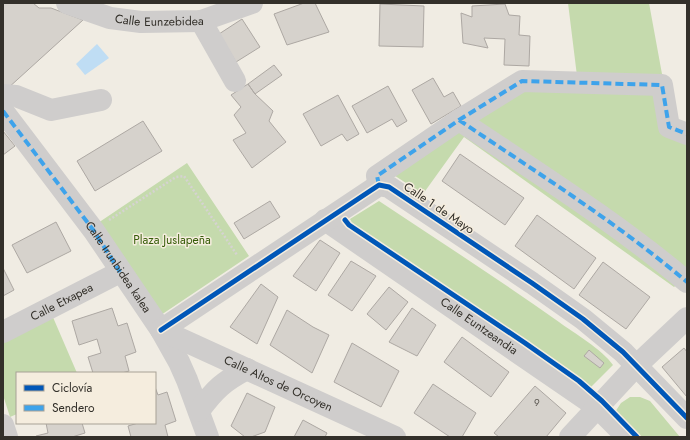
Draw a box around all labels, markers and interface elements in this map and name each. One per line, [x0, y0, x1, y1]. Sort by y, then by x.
street label: Calle Eunzebidea [114, 10, 204, 31]
street label: Calle 1 de Mayo [400, 178, 478, 239]
street label: Calle Irunbidea kalea [81, 217, 156, 317]
park label: Plaza Juslapeña [133, 231, 211, 249]
street label: Calle Etxapea [27, 278, 96, 326]
street label: Calle Euntzeandia [437, 293, 522, 359]
street label: Calle Altos de Orcoyen [221, 351, 336, 416]
legend [16, 372, 156, 424]
text: Ciclovía [52, 379, 93, 397]
house number: 9 [534, 395, 540, 410]
text: Sendero [52, 399, 95, 417]

